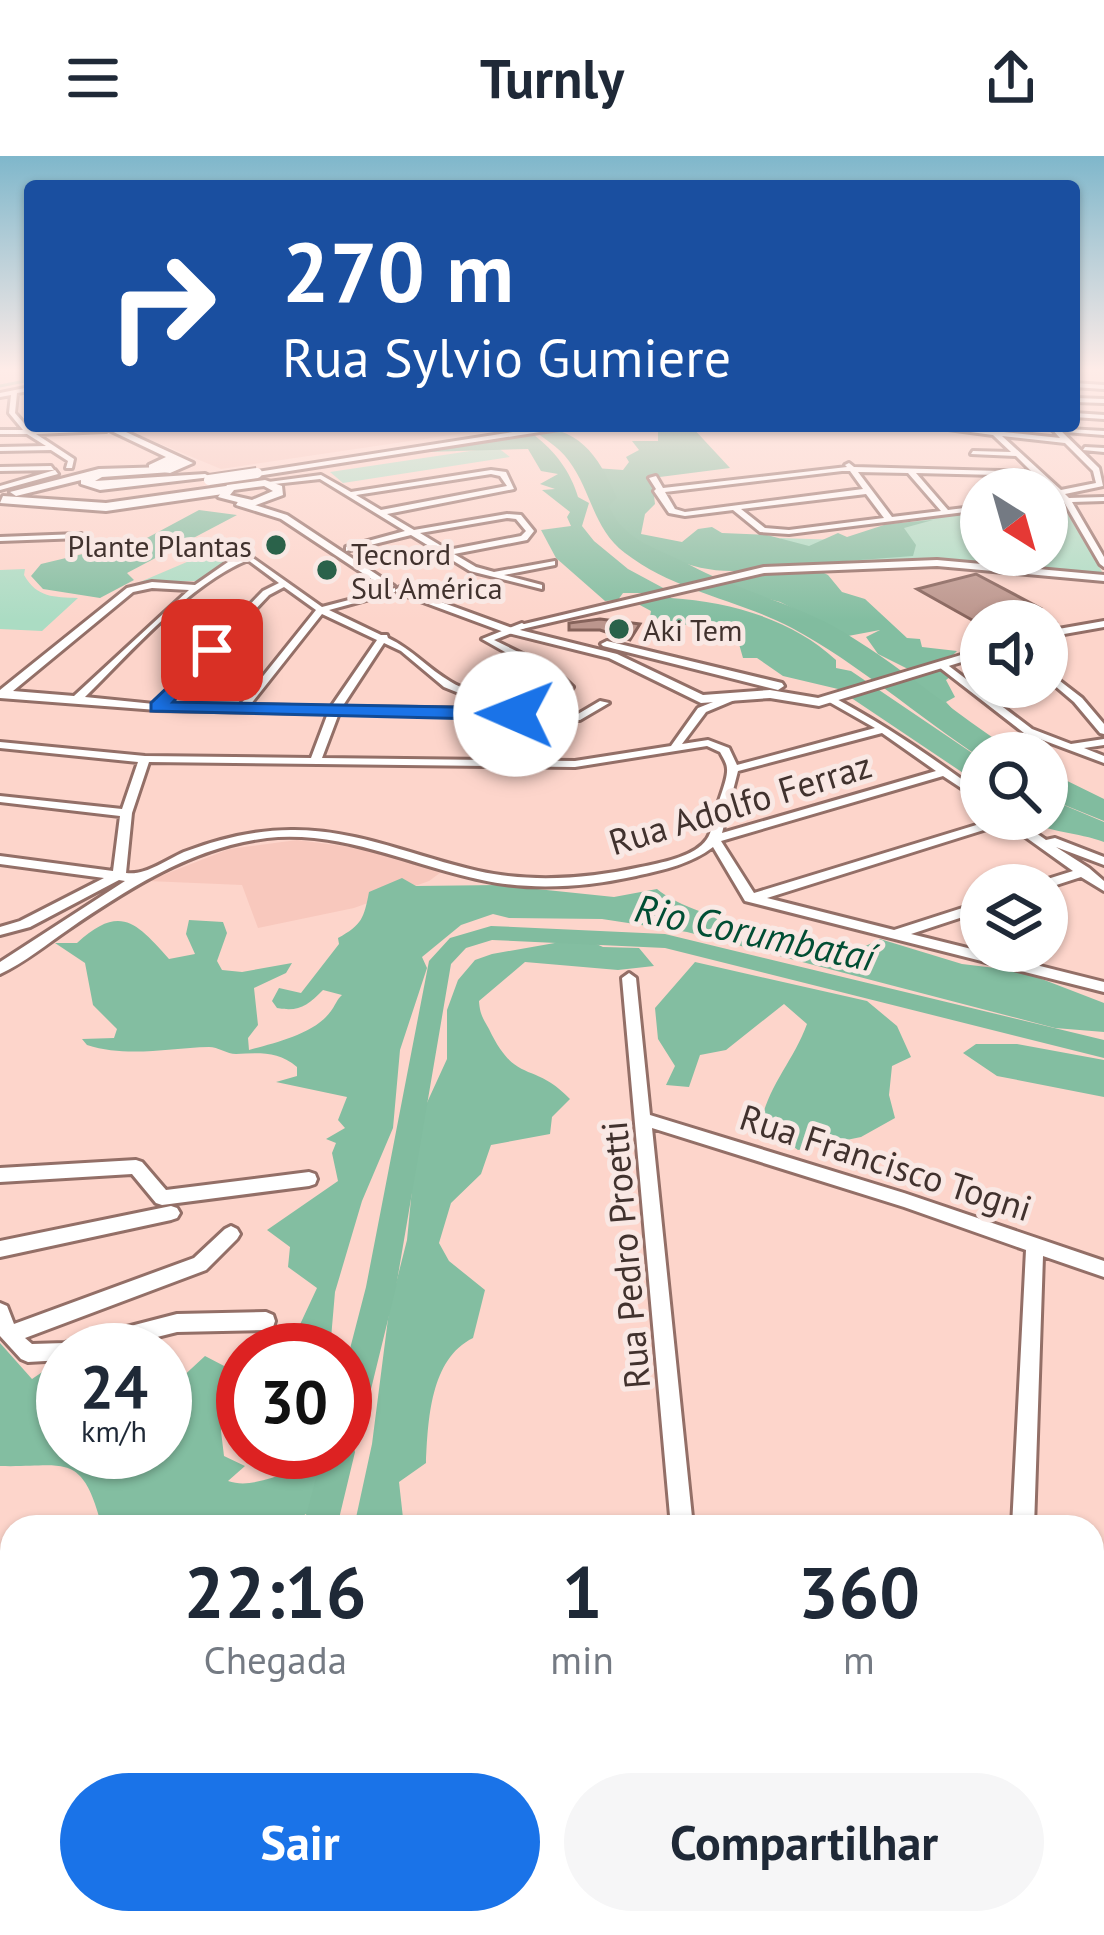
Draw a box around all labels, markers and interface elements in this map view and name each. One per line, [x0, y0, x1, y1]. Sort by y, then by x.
text: Turnly [480, 43, 624, 113]
icon: menu [60, 45, 126, 111]
icon: share [978, 45, 1044, 111]
text: 270 m [282, 216, 514, 325]
icon: right [84, 228, 240, 384]
text: Rua Sylvio Gumiere [282, 322, 731, 392]
north arrow [960, 468, 1068, 576]
map controls [960, 468, 1068, 972]
place label: Plante Plantas [68, 526, 252, 565]
marker: Plante Plantas [263, 532, 289, 558]
place label: Tecnord Sul América [351, 534, 503, 607]
marker: Tecnord Sul América [314, 557, 340, 583]
pin [161, 599, 263, 701]
button: sound [960, 600, 1068, 708]
place label: Aki Tem [643, 610, 742, 649]
marker: Aki Tem [606, 616, 632, 642]
icon: arrive [179, 617, 245, 683]
position arrow [453, 651, 579, 777]
button: search [960, 732, 1068, 840]
street label: Rua Adolfo Ferraz [603, 741, 877, 865]
button: layers [960, 864, 1068, 972]
water label: Rio Corumbataí [631, 882, 883, 983]
street label: Rua Francisco Togni [734, 1093, 1038, 1231]
street label: Rua Pedro Proetti [590, 1119, 660, 1391]
speed limit sign: 30 [216, 1323, 372, 1479]
text: 24 [80, 1347, 148, 1425]
text: km/h [81, 1411, 147, 1450]
text: 22:16 [184, 1545, 367, 1638]
text: 1 [562, 1545, 603, 1638]
text: 360 [798, 1545, 920, 1638]
text: Chegada [203, 1634, 347, 1685]
text: min [550, 1634, 614, 1685]
text: m [843, 1634, 875, 1685]
button: Sair [60, 1773, 540, 1911]
button: Compartilhar [564, 1773, 1044, 1911]

